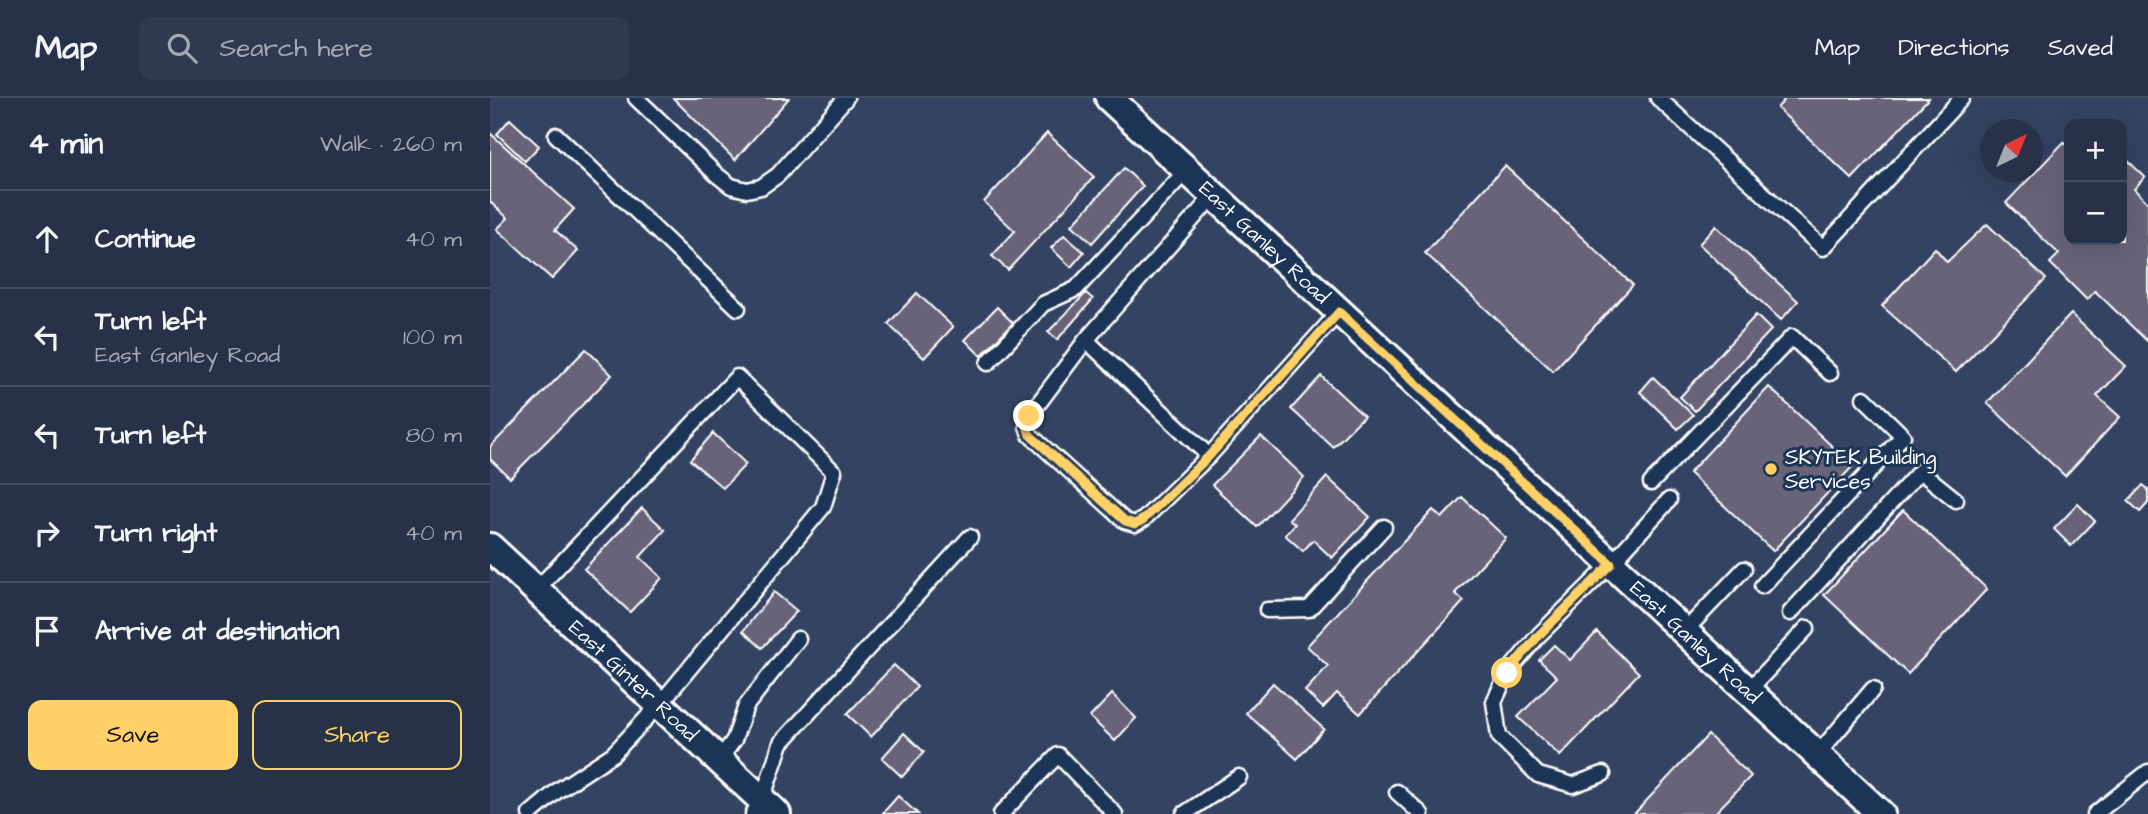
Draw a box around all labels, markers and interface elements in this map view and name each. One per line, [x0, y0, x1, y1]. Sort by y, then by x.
search box [139, 17, 629, 80]
text: Map [35, 25, 97, 71]
icon: search [163, 29, 201, 67]
text: Search here [219, 30, 373, 66]
text: Map [1815, 31, 1860, 65]
text: Directions [1898, 31, 2010, 65]
text: Saved [2048, 31, 2113, 65]
north arrow [1980, 119, 2043, 182]
map controls [2064, 119, 2127, 245]
button: + [2064, 119, 2127, 182]
text: 4 min [28, 123, 103, 165]
text: Walk · 260 m [320, 128, 462, 160]
street label: East Ganley Road [1192, 174, 1336, 311]
button: − [2064, 182, 2127, 245]
icon: ahead [28, 220, 66, 258]
text: Continue [95, 221, 196, 257]
text: 40 m [405, 223, 462, 255]
text: Turn left [95, 303, 206, 339]
icon: left [28, 318, 66, 356]
text: 100 m [403, 321, 462, 353]
text: East Ganley Road [95, 339, 280, 371]
route end [1013, 400, 1044, 431]
icon: left [28, 416, 66, 454]
text: Turn left [95, 417, 206, 453]
text: 80 m [405, 419, 462, 451]
place label: SKYTEK Building Services [1785, 443, 1937, 496]
marker: SKYTEK Building Services [1763, 461, 1779, 477]
icon: right [28, 514, 66, 552]
text: Turn right [95, 515, 217, 551]
text: 40 m [405, 517, 462, 549]
street label: East Ganley Road [1623, 574, 1767, 711]
icon: arrive [28, 612, 66, 650]
text: Arrive at destination [95, 613, 340, 649]
street label: East Ginter Road [562, 613, 704, 749]
route start [1491, 657, 1522, 688]
button: Save [28, 700, 238, 770]
button: Share [252, 700, 462, 770]

